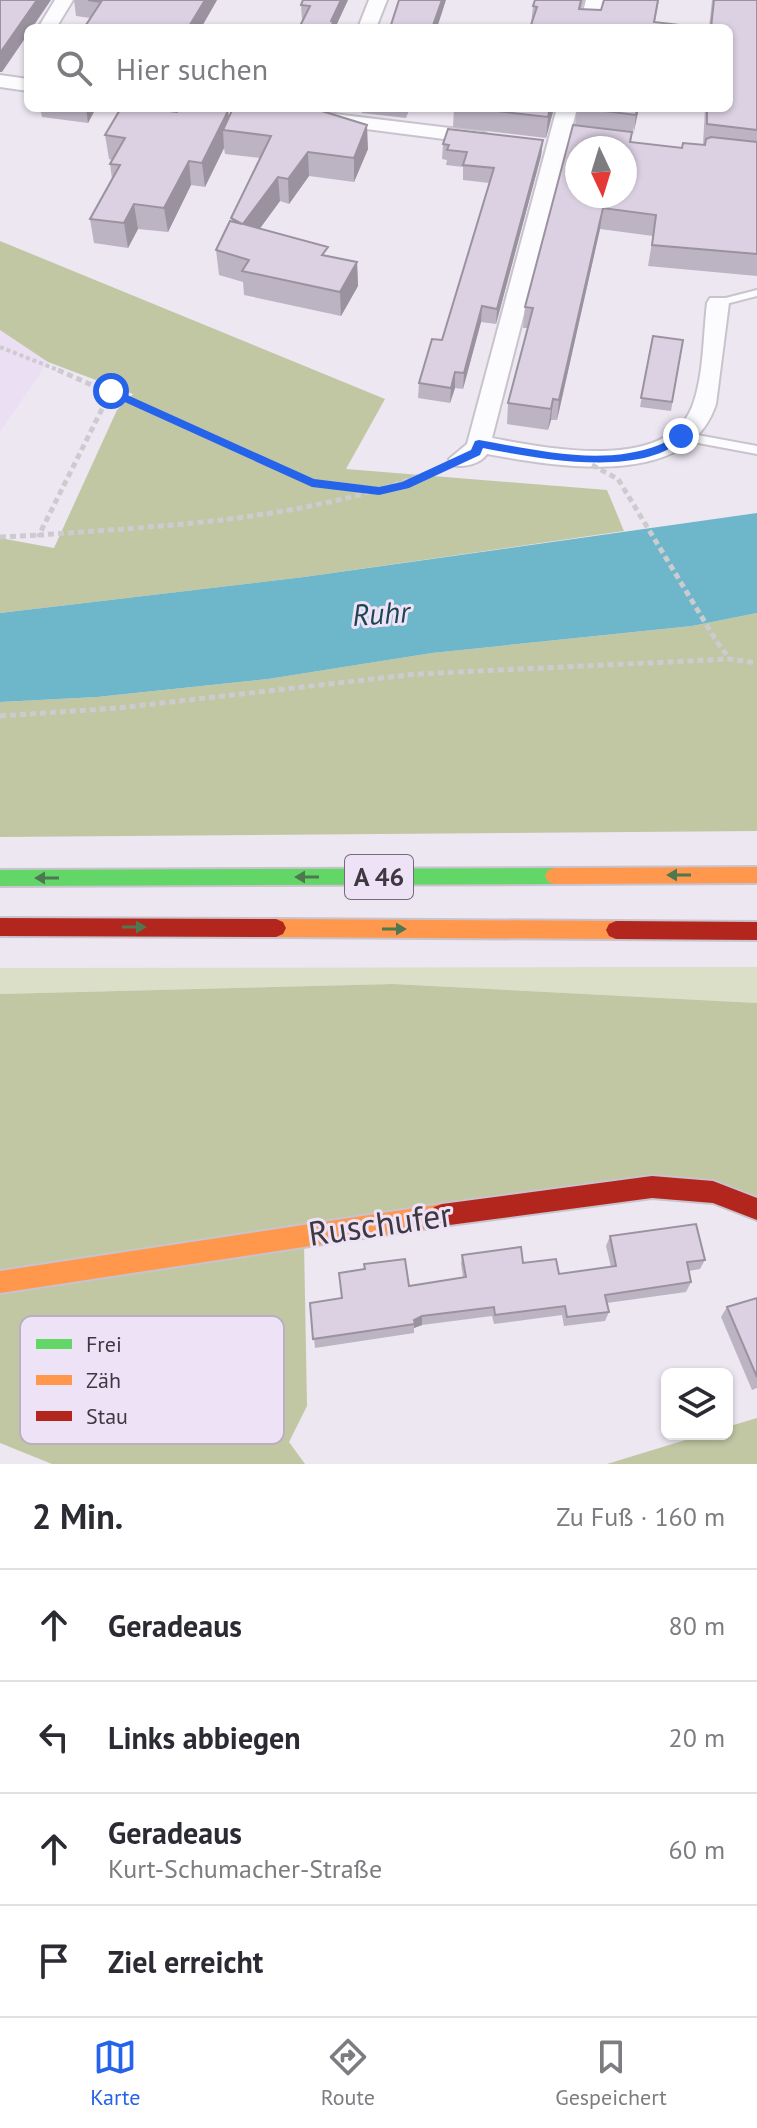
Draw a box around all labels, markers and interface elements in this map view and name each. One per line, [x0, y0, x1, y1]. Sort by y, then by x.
search box [24, 24, 733, 112]
icon: search [52, 46, 96, 90]
text: Hier suchen [116, 49, 268, 88]
north arrow [565, 136, 637, 208]
route start [93, 373, 129, 409]
route end [663, 418, 699, 454]
water label: Ruhr [351, 591, 413, 634]
road number: A 46 [345, 855, 413, 899]
one-way arrow [666, 869, 691, 881]
one-way arrow [294, 871, 319, 883]
one-way arrow [34, 872, 59, 884]
one-way arrow [122, 921, 147, 934]
one-way arrow [382, 923, 407, 935]
street label: Ruschufer [305, 1191, 455, 1255]
legend [20, 1316, 284, 1444]
text: Frei [86, 1330, 122, 1358]
text: Zäh [86, 1366, 121, 1394]
map controls [661, 1368, 733, 1440]
button: layers [661, 1368, 733, 1440]
text: Stau [86, 1402, 128, 1430]
text: 2 Min. [32, 1494, 123, 1538]
text: Zu Fuß · 160 m [556, 1500, 725, 1533]
icon: ahead [32, 1603, 76, 1647]
text: Geradeaus [108, 1606, 242, 1645]
text: 80 m [669, 1609, 725, 1642]
icon: left [32, 1715, 76, 1759]
text: Links abbiegen [108, 1718, 301, 1757]
text: 20 m [669, 1721, 725, 1754]
text: Geradeaus [108, 1813, 242, 1852]
icon: ahead [32, 1827, 76, 1871]
text: 60 m [669, 1833, 725, 1866]
text: Kurt-Schumacher-Straße [108, 1852, 382, 1885]
icon: arrive [32, 1939, 76, 1983]
text: Ziel erreicht [108, 1942, 263, 1981]
tab: Karte [90, 2035, 140, 2111]
tab: Route [321, 2035, 375, 2111]
tab: Gespeichert [555, 2035, 667, 2111]

